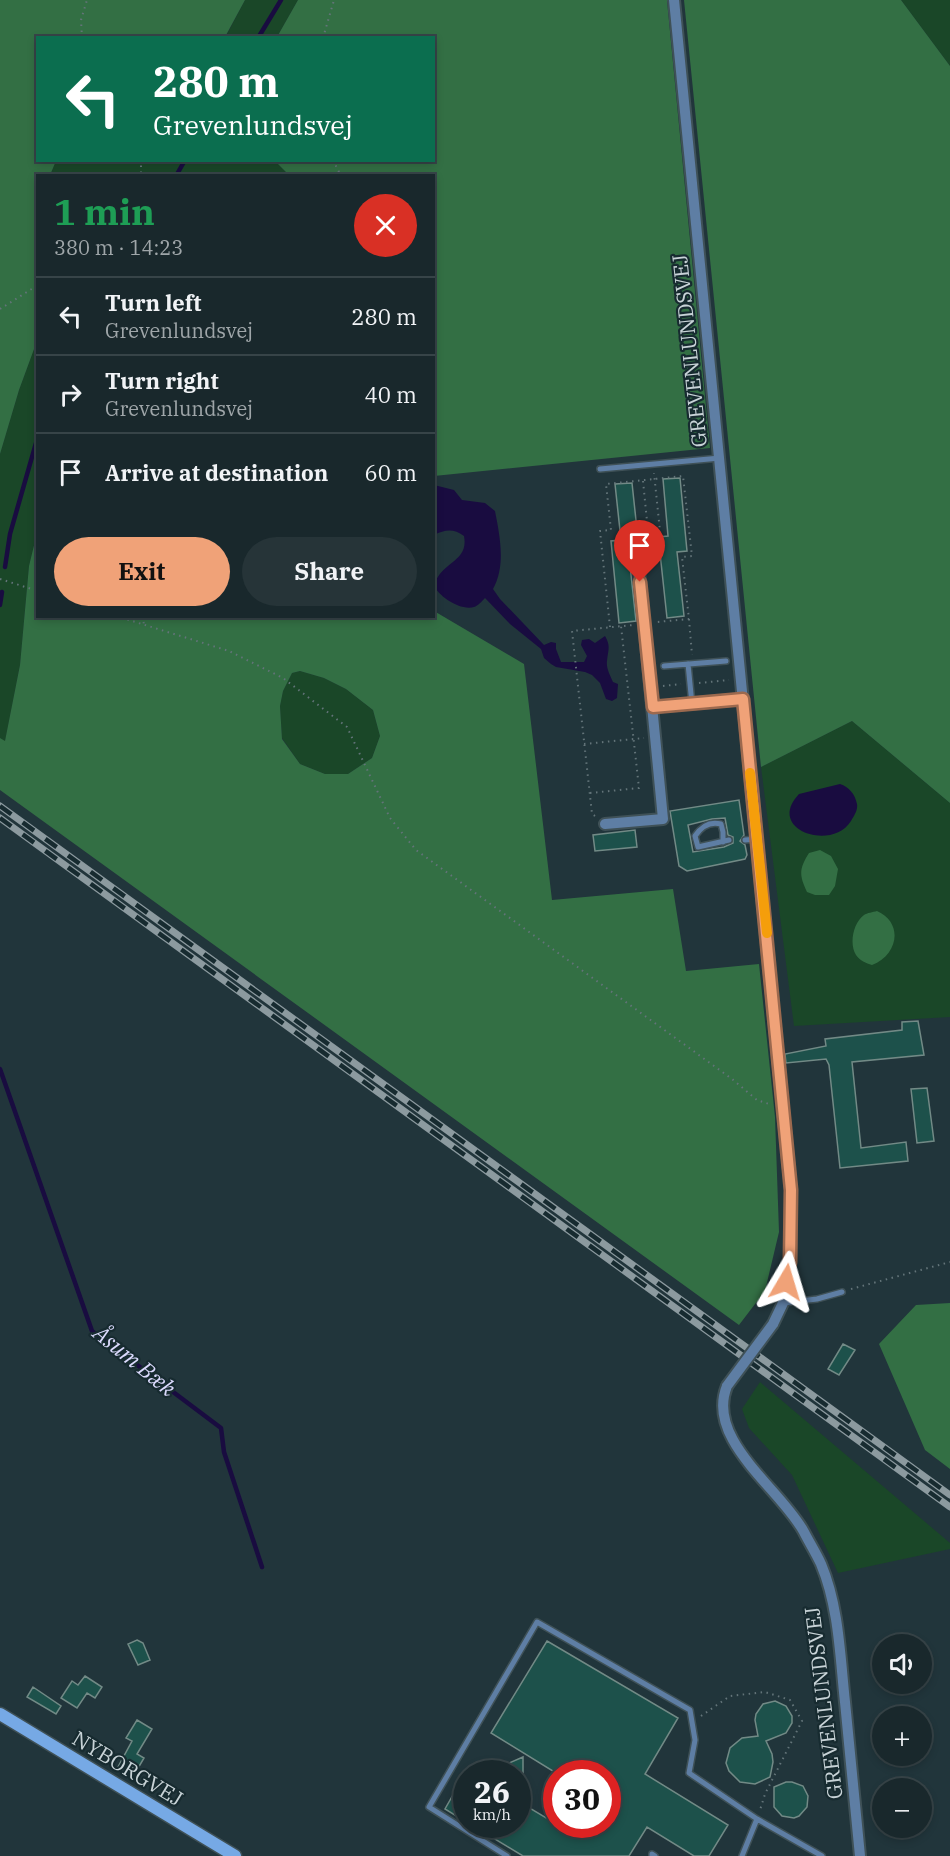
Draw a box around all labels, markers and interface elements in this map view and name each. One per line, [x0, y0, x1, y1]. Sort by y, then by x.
text: 280 m [153, 54, 279, 109]
icon: left [54, 60, 132, 138]
text: Grevenlundsvej [153, 107, 353, 142]
text: 1 min [54, 188, 155, 235]
button: close [354, 194, 417, 257]
text: 380 m · 14:23 [54, 234, 183, 261]
street label: GREVENLUNDSVEJ [665, 253, 713, 449]
text: Turn left [105, 288, 201, 317]
icon: left [54, 300, 87, 333]
text: 280 m [351, 302, 417, 331]
text: Grevenlundsvej [105, 317, 253, 344]
text: Turn right [105, 366, 219, 395]
icon: right [54, 378, 87, 411]
text: 40 m [365, 380, 417, 409]
text: Grevenlundsvej [105, 395, 253, 422]
icon: arrive [54, 456, 87, 489]
text: Arrive at destination [105, 458, 328, 487]
text: 60 m [365, 458, 417, 487]
pin [614, 520, 665, 582]
icon: arrive [623, 529, 656, 562]
button: Exit [54, 537, 230, 606]
button: Share [242, 537, 417, 606]
position arrow [754, 1250, 818, 1314]
water label: Åsum Bæk [86, 1317, 183, 1402]
street label: GREVENLUNDSVEJ [797, 1605, 849, 1801]
map controls [872, 1634, 932, 1838]
button: sound [872, 1634, 932, 1694]
button: + [872, 1706, 932, 1766]
street label: NYBORGVEJ [67, 1724, 189, 1812]
speed limit sign: 30 [543, 1760, 621, 1838]
text: 26 [474, 1772, 510, 1811]
button: − [872, 1778, 932, 1838]
text: km/h [473, 1805, 511, 1824]

